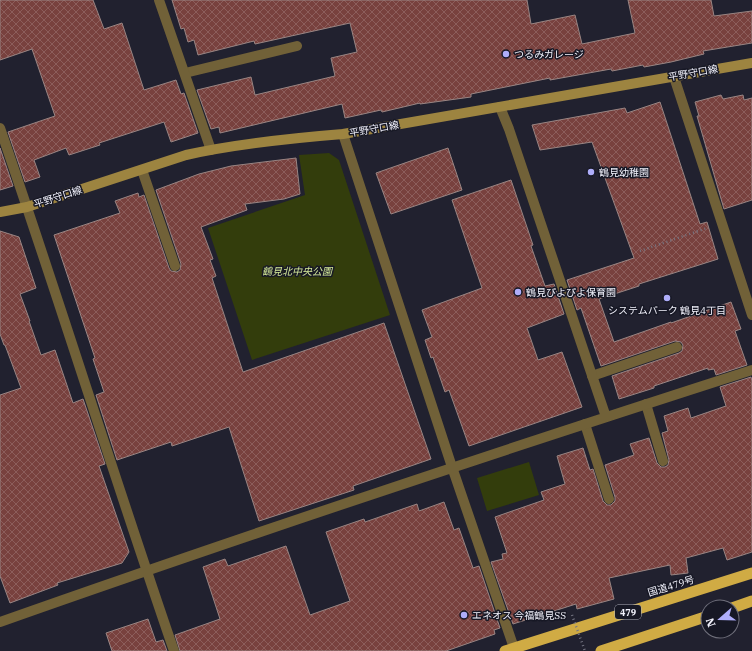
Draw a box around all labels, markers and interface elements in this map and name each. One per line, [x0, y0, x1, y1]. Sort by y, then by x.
place label: つるみガレージ [514, 48, 584, 61]
marker: つるみガレージ [501, 49, 511, 59]
street label: 平野守口線 [667, 62, 719, 84]
street label: 平野守口線 [348, 118, 400, 140]
place label: 鶴見幼稚園 [599, 166, 649, 179]
marker: 鶴見幼稚園 [586, 167, 596, 177]
street label: 平野守口線 [32, 183, 84, 211]
park label: 鶴見北中央公園 [262, 265, 334, 278]
place label: 鶴見ぴよぴよ保育園 [526, 286, 616, 299]
marker: 鶴見ぴよぴよ保育園 [513, 287, 523, 297]
marker: システムパーク 鶴見4丁目 [662, 293, 672, 303]
place label: システムパーク 鶴見4丁目 [608, 304, 726, 317]
street label: 国道479号 [646, 573, 696, 599]
north arrow [700, 599, 740, 639]
road number: 479 [615, 605, 641, 619]
place label: エネオス 今福鶴見SS [472, 609, 566, 622]
marker: エネオス 今福鶴見SS [459, 610, 469, 620]
text: N [702, 616, 719, 629]

